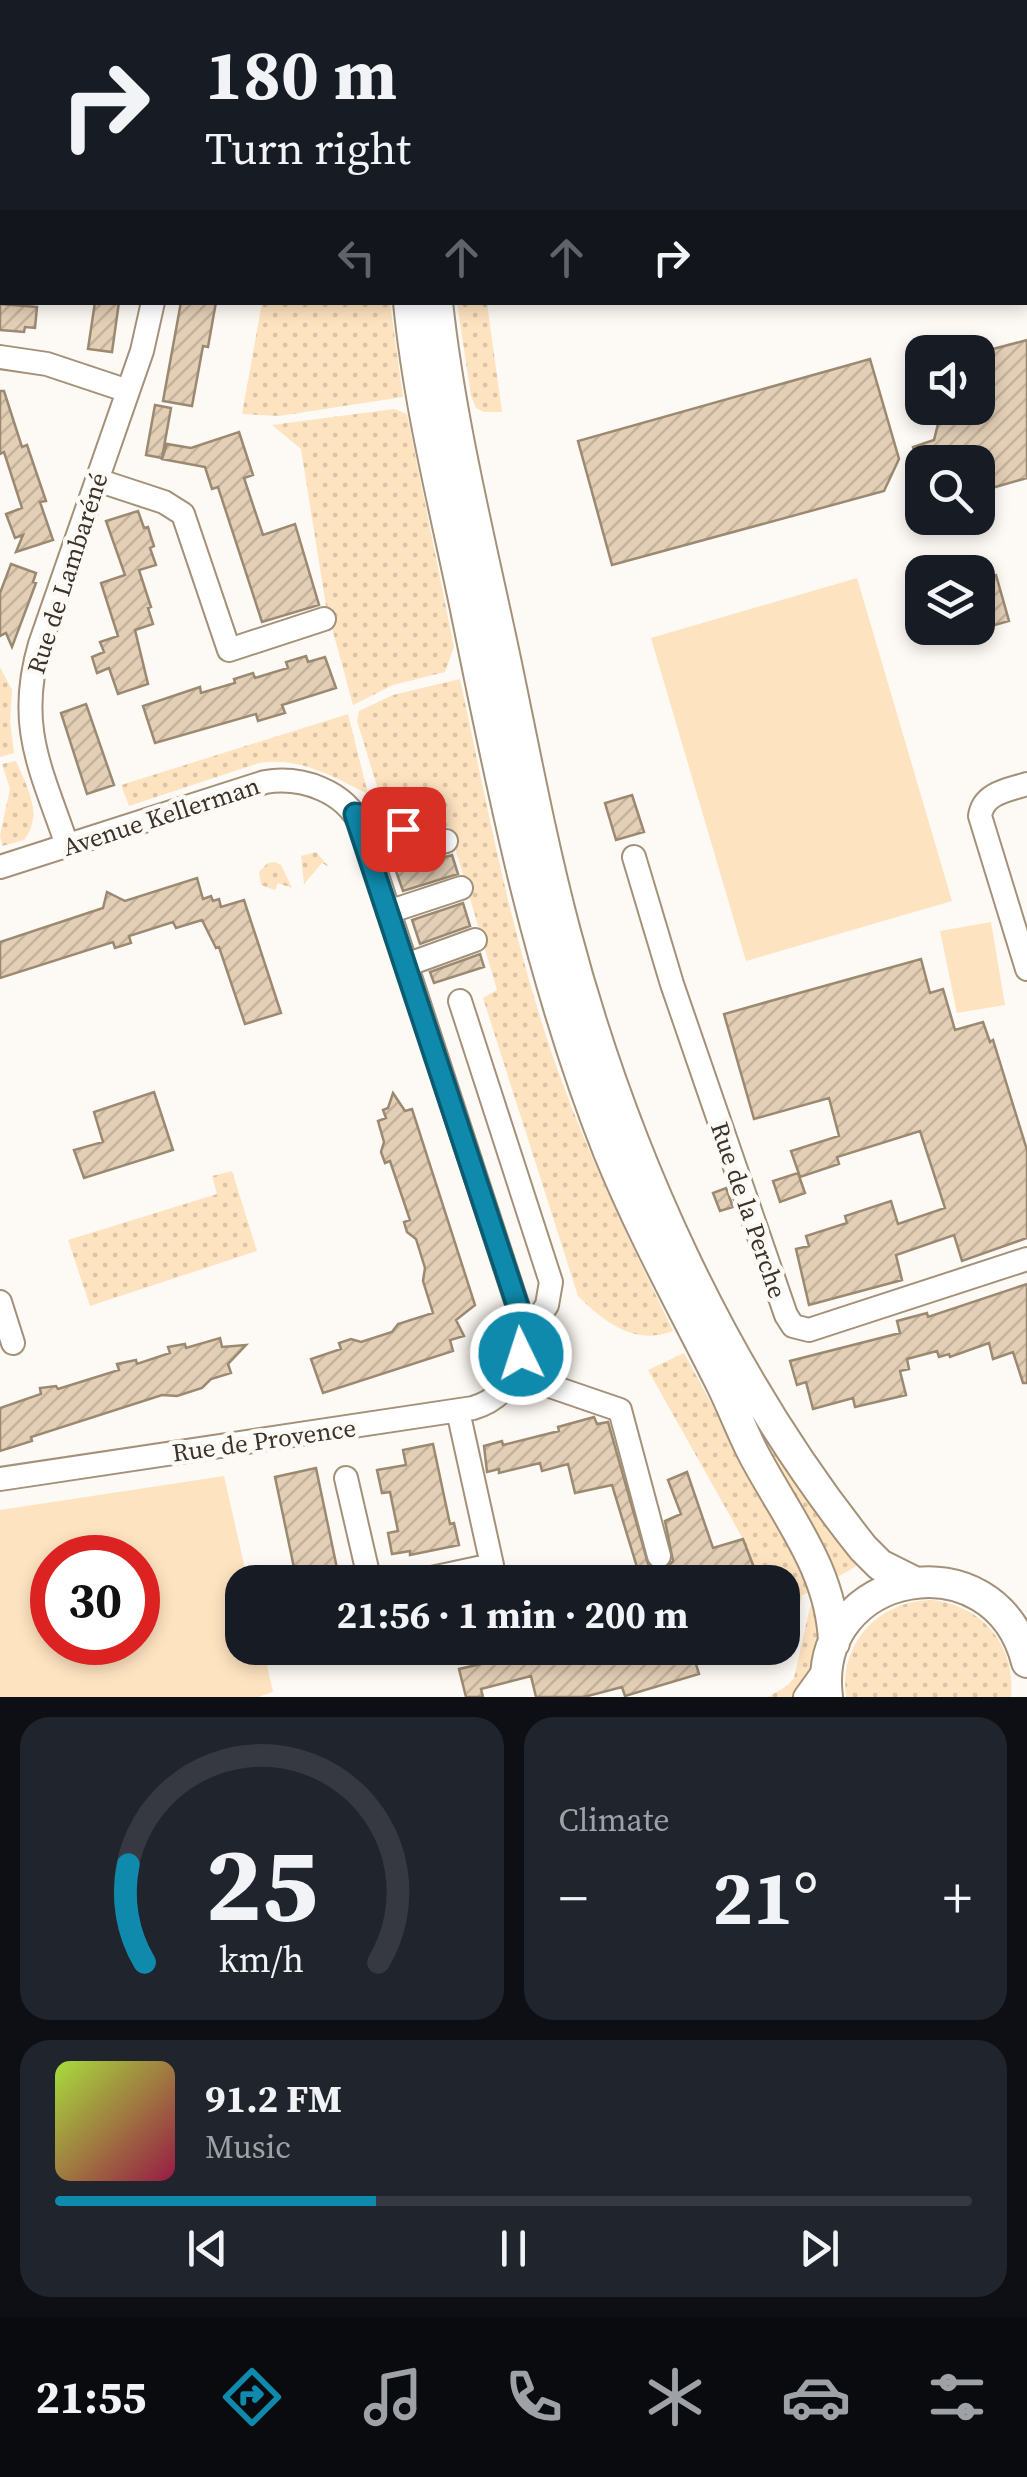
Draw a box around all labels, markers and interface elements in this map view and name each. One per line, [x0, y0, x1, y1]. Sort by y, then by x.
text: 180 m [205, 26, 397, 122]
icon: right [40, 40, 170, 170]
text: Turn right [205, 117, 411, 179]
icon: left [329, 230, 384, 285]
icon: ahead [434, 230, 489, 285]
icon: ahead [539, 230, 594, 285]
icon: right [644, 230, 699, 285]
map controls [905, 335, 995, 645]
button: sound [905, 335, 995, 425]
button: search [905, 445, 995, 535]
street label: Rue de Lambaréné [18, 468, 116, 678]
button: layers [905, 555, 995, 645]
street label: Avenue Kellerman [58, 768, 264, 864]
pin [361, 787, 446, 872]
icon: arrive [376, 802, 431, 857]
street label: Rue de la Perche [703, 1117, 795, 1303]
position arrow [469, 1302, 573, 1406]
street label: Rue de Provence [170, 1410, 358, 1470]
speed limit sign: 30 [30, 1535, 160, 1665]
text: 21:56 · 1 min · 200 m [336, 1589, 689, 1641]
text: Climate [559, 1798, 670, 1842]
text: 25 [205, 1812, 318, 1955]
text: 21° [712, 1846, 818, 1949]
text: − [559, 1860, 588, 1935]
text: + [943, 1860, 972, 1935]
text: km/h [219, 1935, 304, 1984]
text: 91.2 FM [205, 2073, 342, 2125]
text: Music [205, 2125, 291, 2169]
icon: previous [180, 2221, 235, 2276]
icon: pause [486, 2221, 541, 2276]
icon: next [792, 2221, 847, 2276]
icon: directions [217, 2362, 287, 2432]
icon: music [358, 2362, 428, 2432]
icon: phone [499, 2362, 569, 2432]
icon: climate [640, 2362, 710, 2432]
icon: car [781, 2362, 851, 2432]
icon: filters [922, 2362, 992, 2432]
text: 21:55 [35, 2366, 146, 2428]

